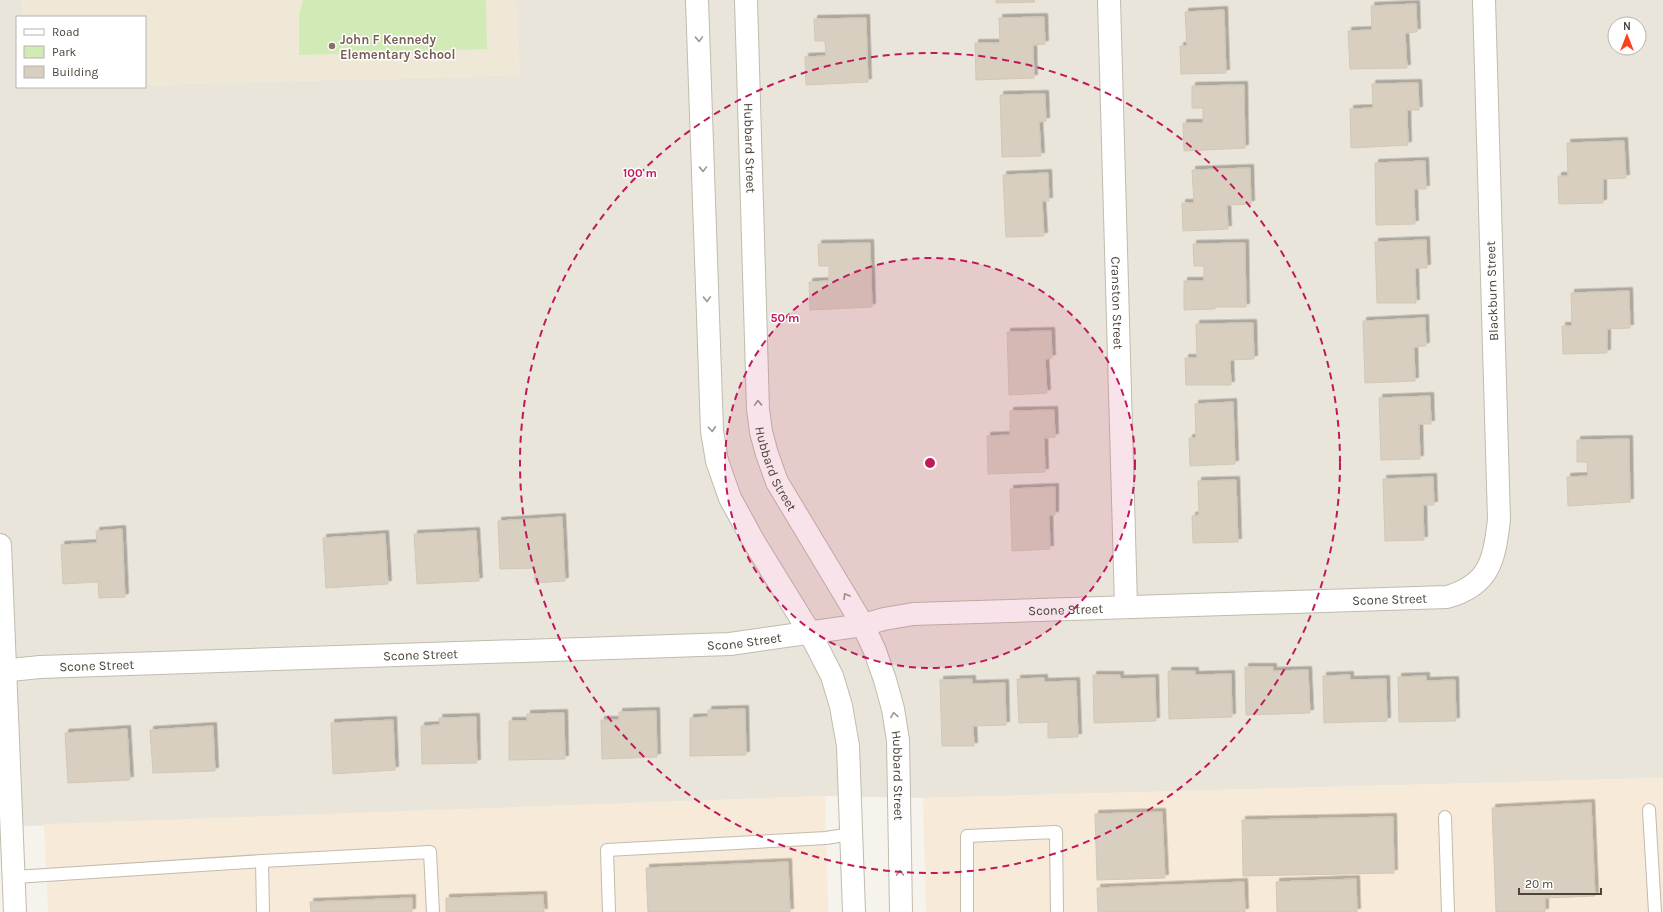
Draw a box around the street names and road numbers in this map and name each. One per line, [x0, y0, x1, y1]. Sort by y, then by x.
street label: Hubbard Street [742, 103, 759, 193]
street label: Blackburn Street [1483, 241, 1501, 341]
street label: Cranston Street [1109, 256, 1126, 350]
street label: Hubbard Street [753, 426, 800, 514]
street label: Scone Street [1352, 590, 1427, 608]
street label: Scone Street [1028, 600, 1104, 618]
street label: Scone Street [707, 629, 783, 652]
street label: Scone Street [383, 646, 458, 663]
street label: Scone Street [59, 656, 135, 674]
street label: Hubbard Street [889, 729, 907, 821]

